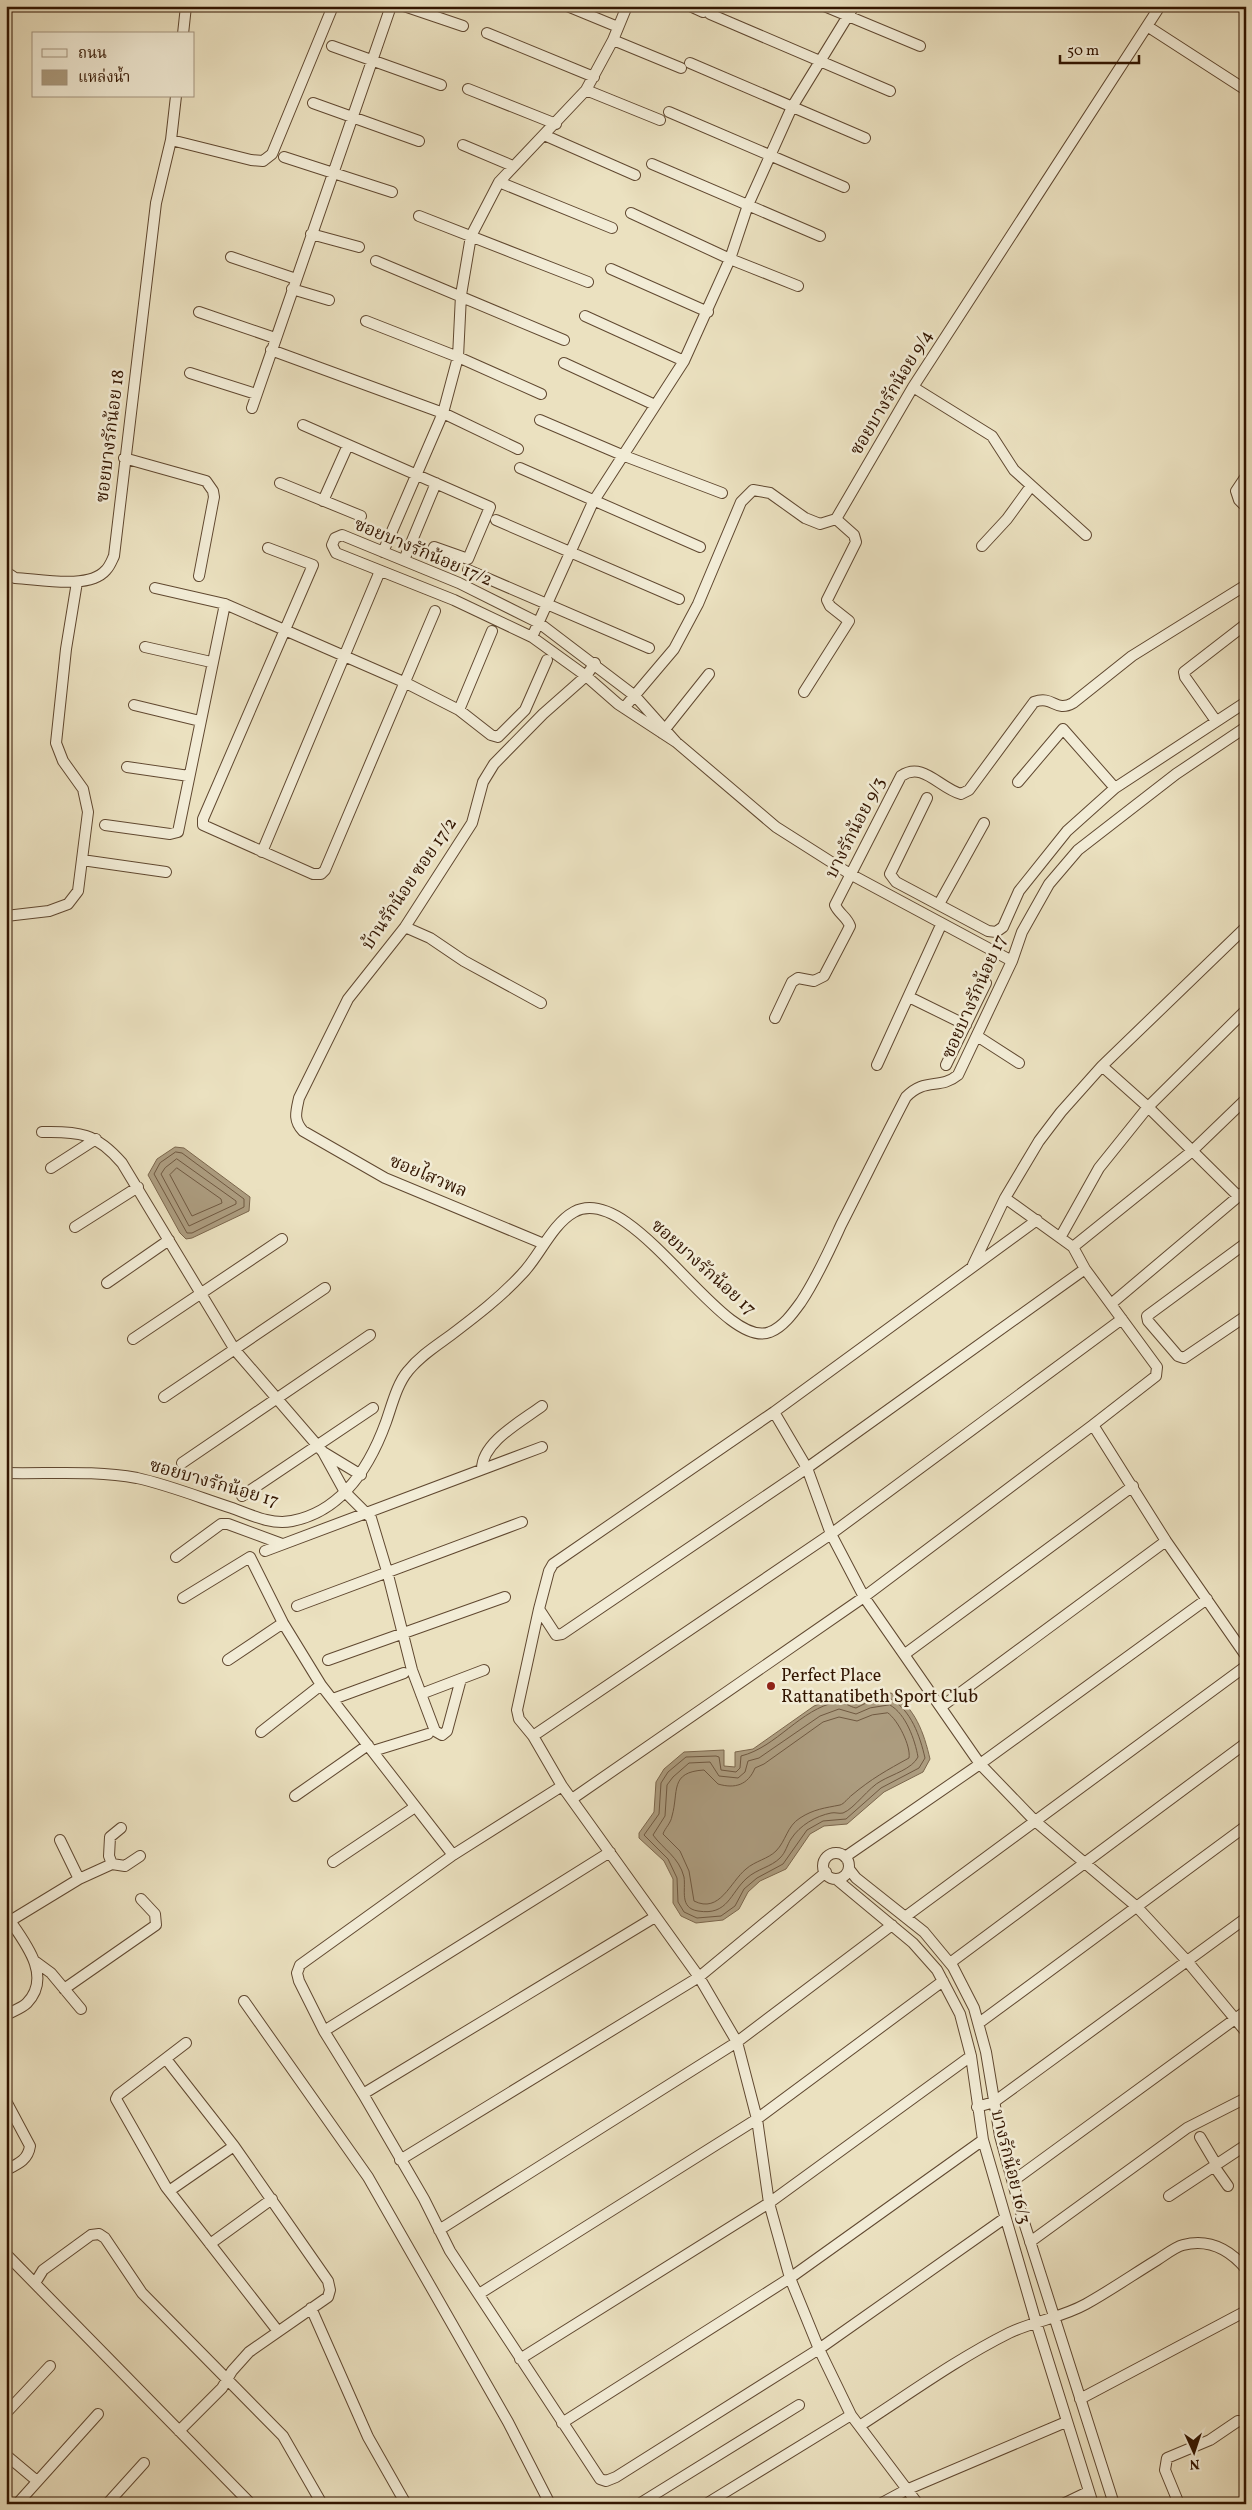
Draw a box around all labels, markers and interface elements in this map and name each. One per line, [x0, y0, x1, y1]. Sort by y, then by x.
legend [32, 32, 195, 98]
scale bar [1060, 32, 1138, 64]
text: 50 m [1067, 41, 1099, 62]
text: ถนน [78, 44, 107, 65]
text: แหล่งน้ำ [78, 66, 130, 89]
street label: ซอยบางรักน้อย 9/4 [845, 326, 939, 460]
street label: ซอยบางรักน้อย 18 [90, 368, 132, 504]
street label: ซอยบางรักน้อย 17/2 [350, 513, 496, 593]
street label: บางรักน้อย 9/3 [820, 773, 892, 883]
street label: บ้านรักน้อย ซอย 17/2 [356, 813, 464, 955]
street label: ซอยบางรักน้อย 17 [936, 931, 1014, 1063]
street label: ซอยไสวพล [385, 1148, 471, 1205]
street label: ซอยบางรักน้อย 17 [645, 1214, 761, 1322]
street label: ซอยบางรักน้อย 17 [146, 1454, 282, 1514]
place label: Perfect Place Rattanatibeth Sport Club [781, 1664, 978, 1710]
marker: Perfect Place Rattanatibeth Sport Club [765, 1680, 777, 1692]
street label: บางรักน้อย 16/3 [984, 2107, 1036, 2227]
north arrow [1170, 2428, 1220, 2478]
text: N [1189, 2454, 1200, 2473]

